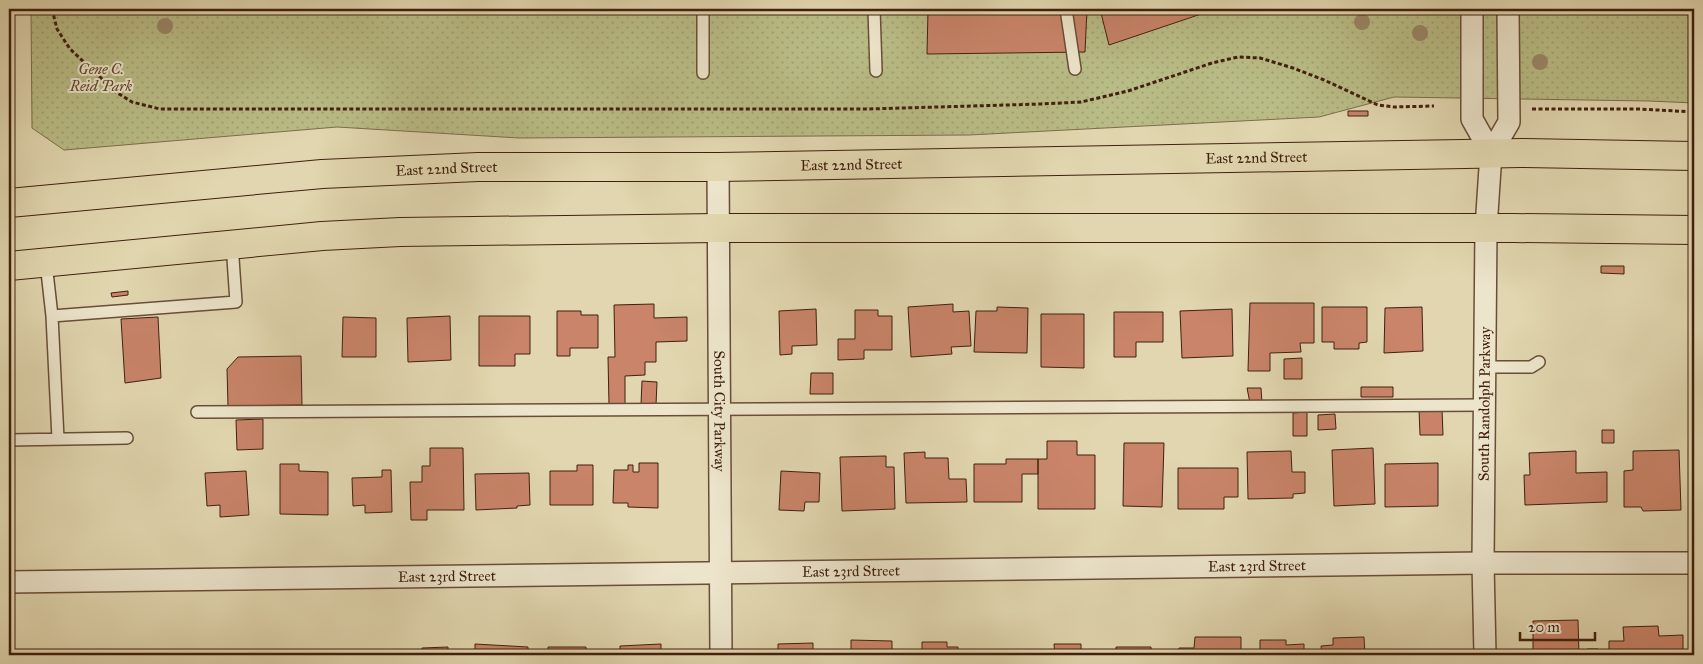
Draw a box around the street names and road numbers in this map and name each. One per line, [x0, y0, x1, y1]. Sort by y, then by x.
street label: East 22nd Street [1205, 148, 1308, 168]
street label: East 22nd Street [800, 155, 903, 175]
street label: East 22nd Street [395, 158, 498, 180]
street label: South Randolph Parkway [1475, 326, 1494, 481]
street label: South City Parkway [710, 350, 729, 473]
street label: East 23rd Street [1208, 556, 1307, 576]
street label: East 23rd Street [802, 562, 901, 581]
street label: East 23rd Street [398, 567, 497, 586]

